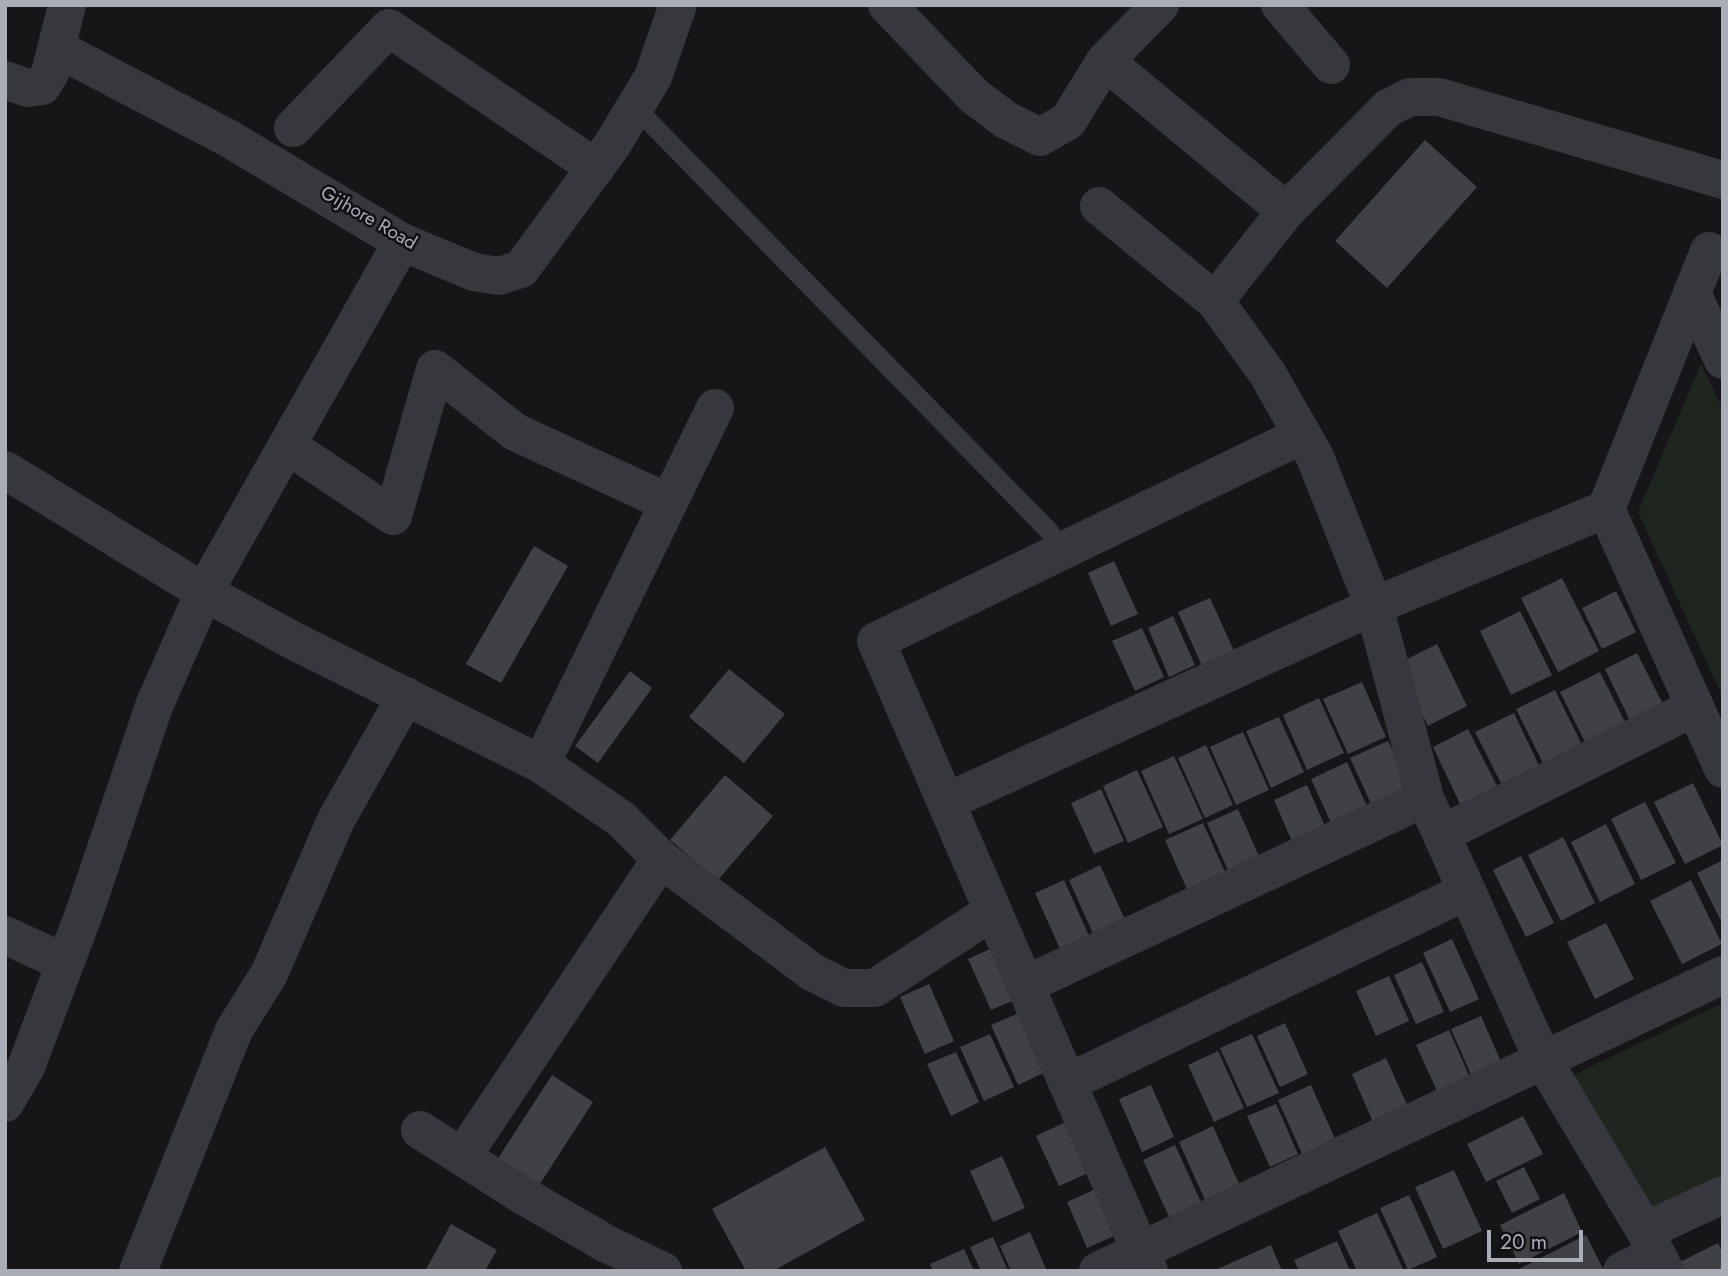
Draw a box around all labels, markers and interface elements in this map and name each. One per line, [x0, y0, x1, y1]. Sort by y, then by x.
street label: Gijhore Road [316, 182, 420, 256]
scale bar [1490, 1216, 1586, 1260]
text: 20 m [1500, 1227, 1547, 1257]

